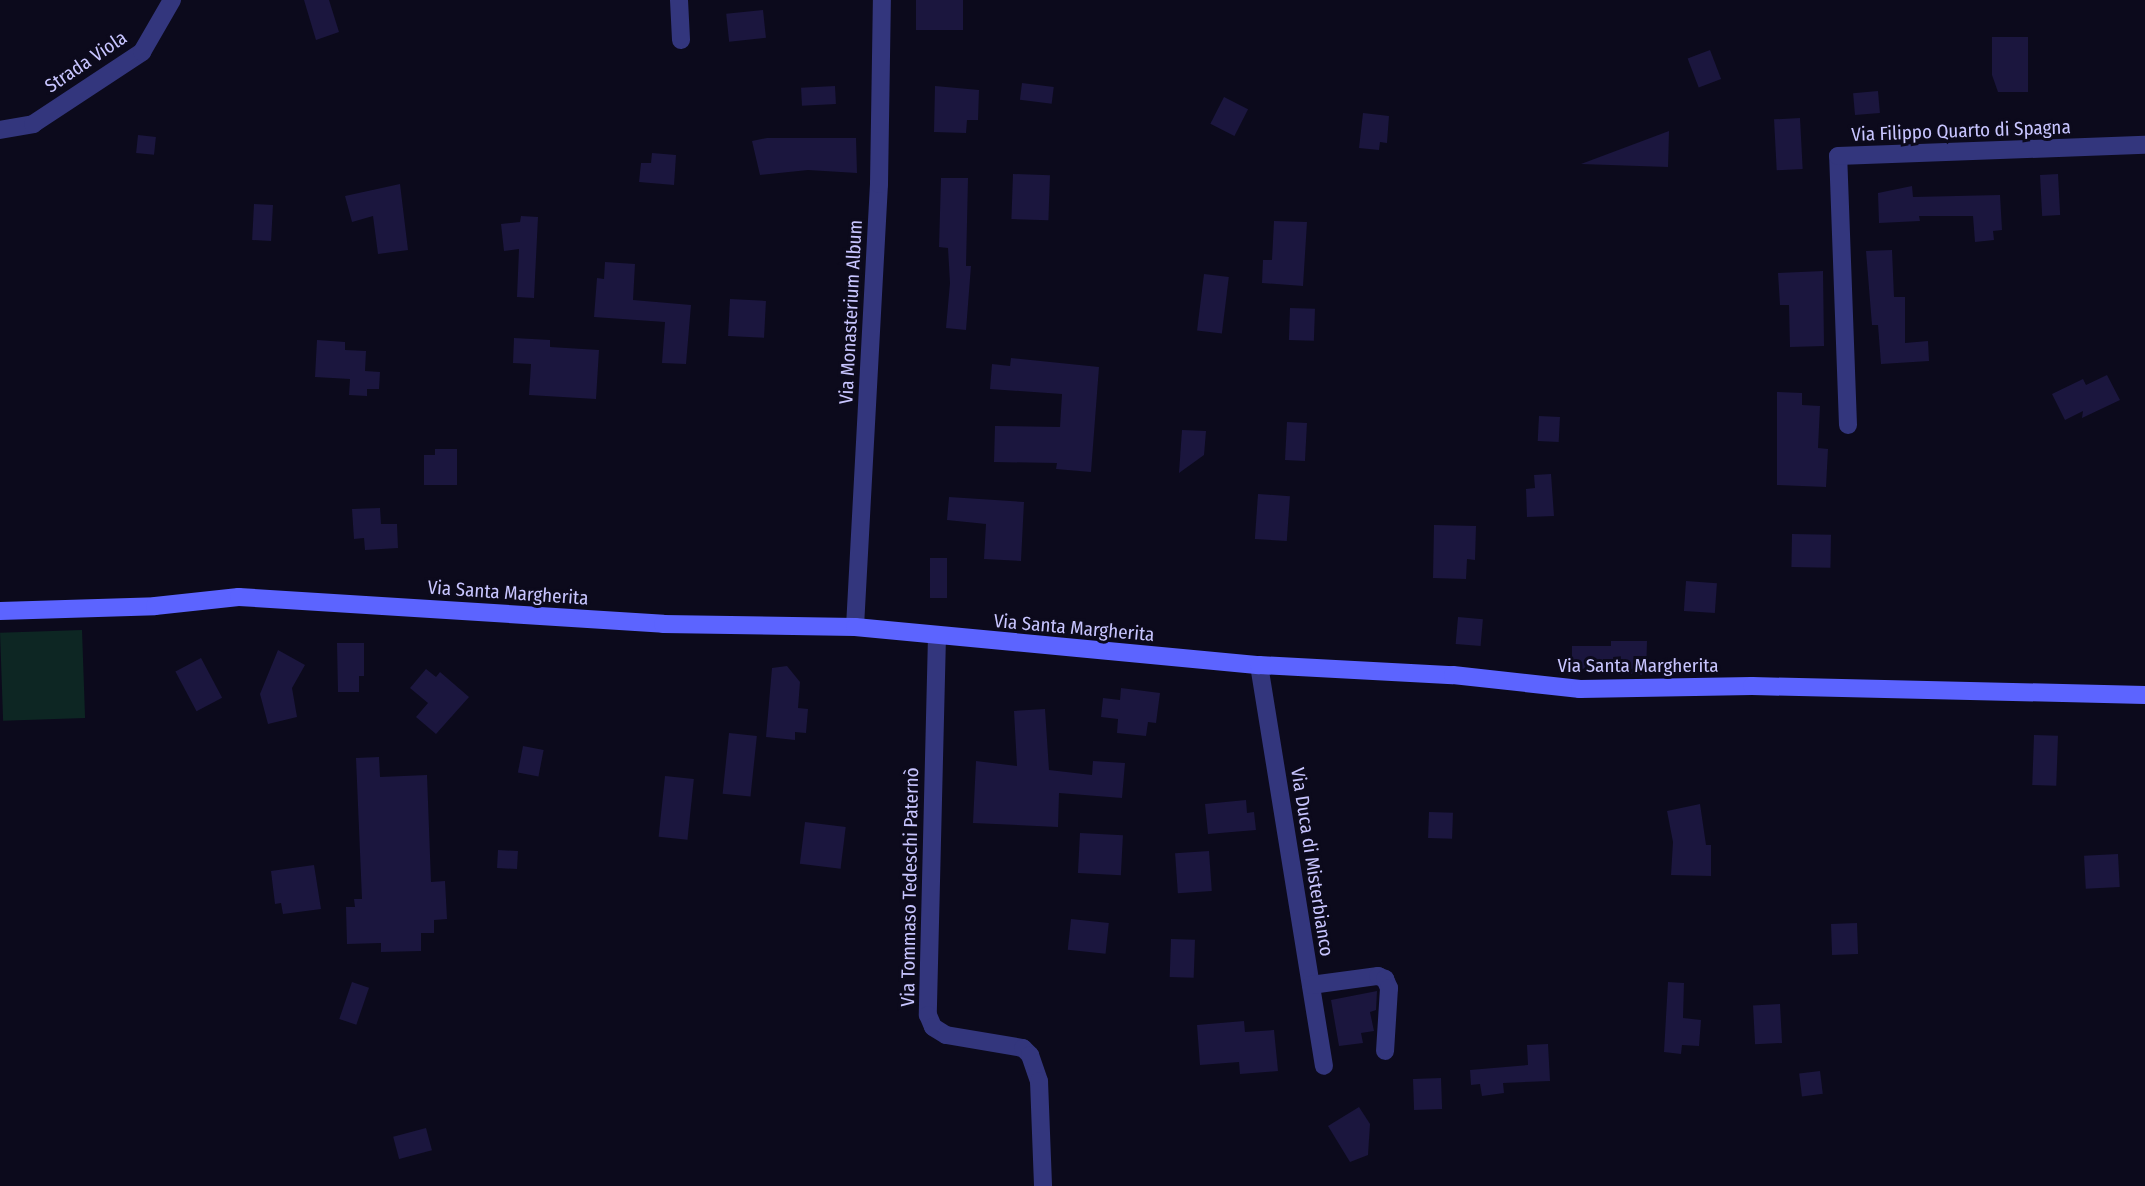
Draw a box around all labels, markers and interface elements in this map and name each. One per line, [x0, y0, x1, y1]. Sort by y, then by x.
street label: Strada Viola [41, 26, 131, 98]
street label: Via Filippo Quarto di Spagna [1851, 116, 2071, 146]
street label: Via Monasterium Album [835, 219, 867, 405]
street label: Via Santa Margherita [427, 576, 589, 610]
street label: Via Santa Margherita [993, 610, 1155, 646]
street label: Via Santa Margherita [1557, 655, 1719, 677]
street label: Via Duca di Misterbianco [1286, 766, 1338, 958]
street label: Via Tommaso Tedeschi Paternò [897, 767, 923, 1007]

